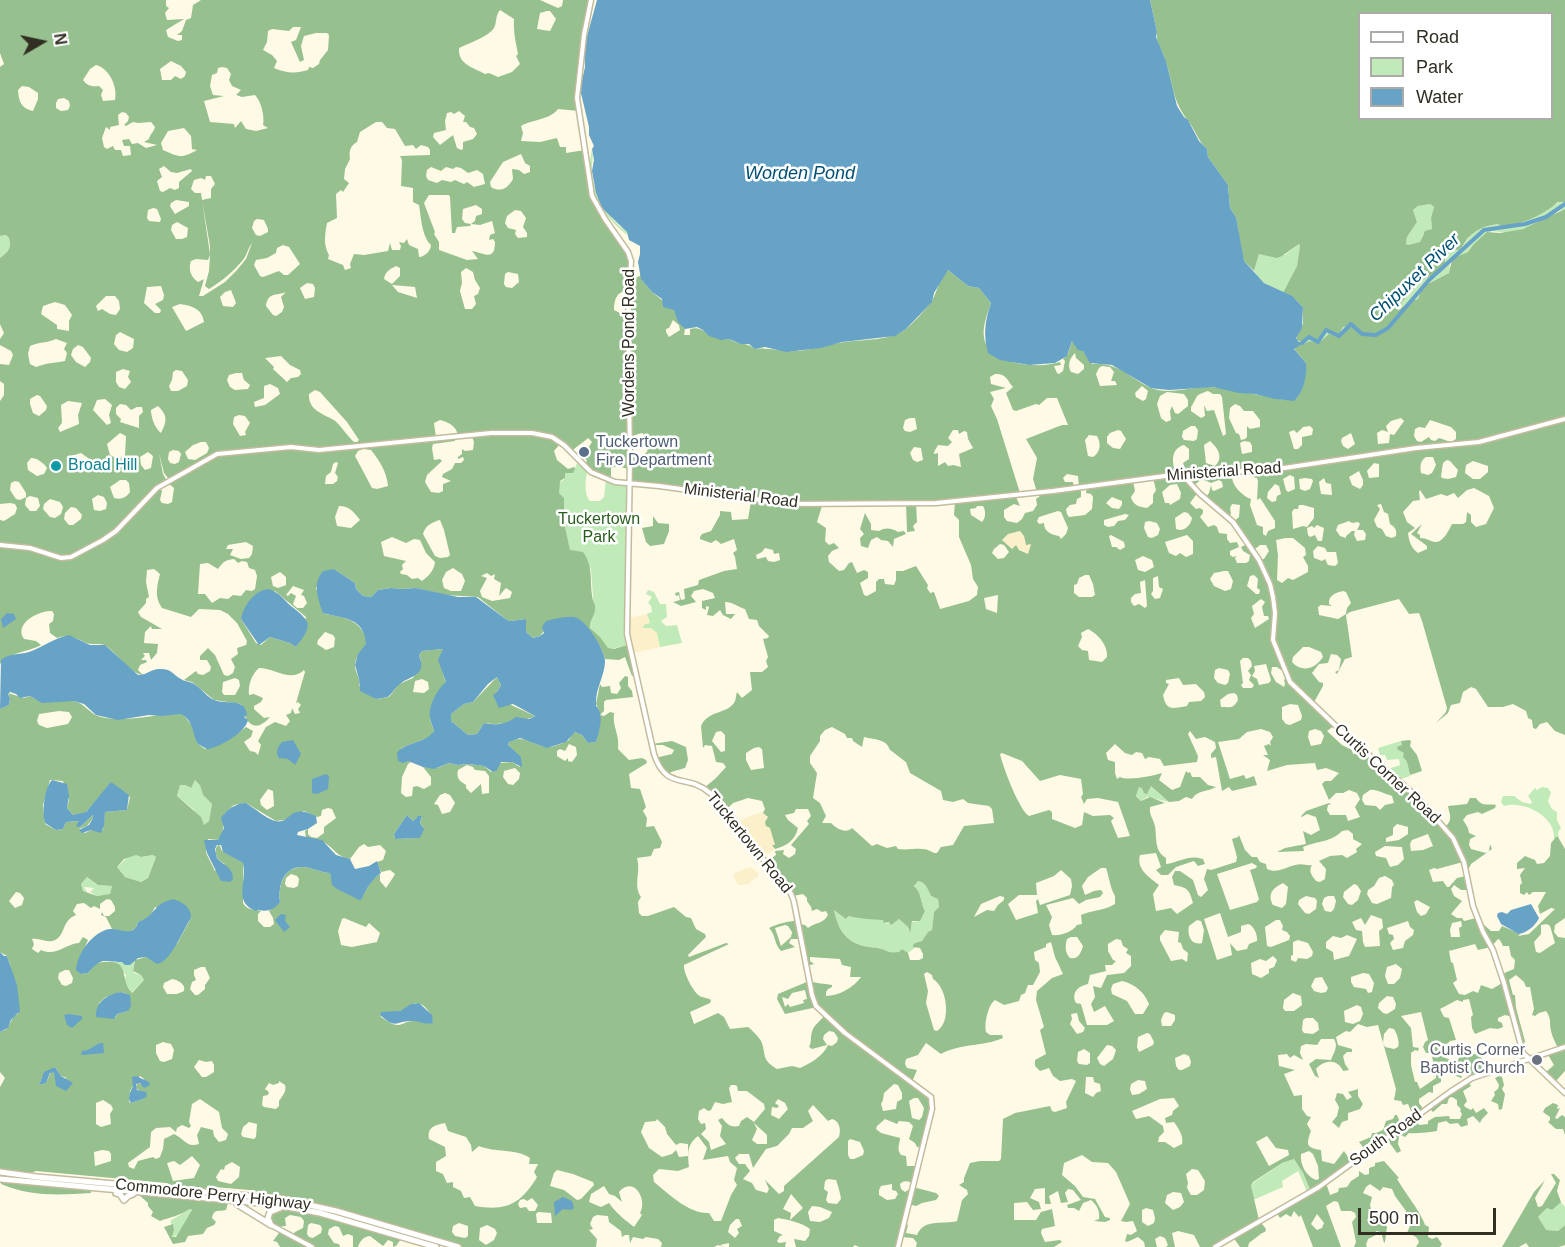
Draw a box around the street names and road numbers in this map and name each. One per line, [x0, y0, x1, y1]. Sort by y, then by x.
street label: Wordens Pond Road [620, 269, 640, 417]
street label: Ministerial Road [1166, 458, 1282, 486]
street label: Ministerial Road [683, 479, 799, 513]
street label: Curtis Corner Road [1330, 720, 1444, 828]
street label: Tuckertown Road [702, 788, 796, 898]
street label: South Road [1346, 1105, 1426, 1171]
street label: Commodore Perry Highway [114, 1175, 312, 1215]

